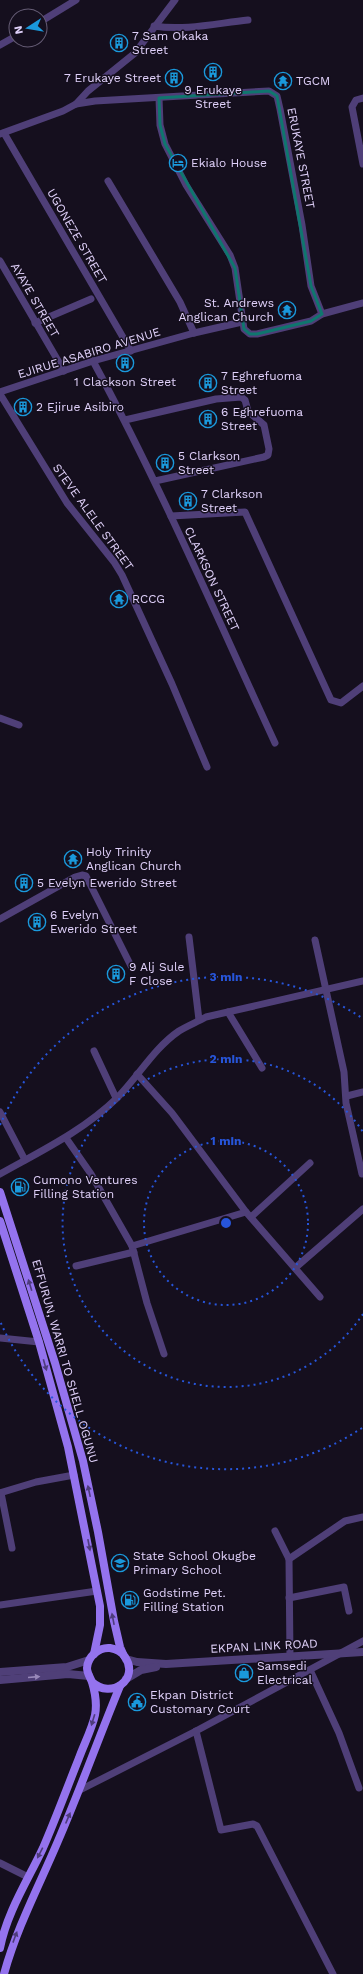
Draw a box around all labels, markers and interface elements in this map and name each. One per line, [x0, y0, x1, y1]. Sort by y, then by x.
north arrow [8, 8, 48, 48]
text: N [12, 25, 26, 35]
place label: 7 Sam Okaka Street [132, 29, 208, 57]
building icon: 7 Sam Okaka Street [109, 33, 129, 53]
building icon: 9 Erukaye Street [203, 62, 223, 82]
building icon: 7 Erukaye Street [164, 68, 184, 88]
place label: 7 Erukaye Street [64, 71, 161, 85]
temple icon: TGCM [273, 71, 293, 91]
place label: TGCM [296, 74, 330, 88]
place label: 9 Erukaye Street [184, 83, 242, 111]
street label: ERUKAYE STREET [284, 106, 318, 210]
hotel icon: Ekialo House [168, 153, 188, 173]
place label: Ekialo House [191, 156, 267, 170]
street label: UGONEZE STREET [44, 186, 110, 286]
street label: AYAYE STREET [8, 260, 62, 340]
place label: St. Andrews Anglican Church [178, 296, 274, 324]
temple icon: St. Andrews Anglican Church [277, 300, 297, 320]
street label: EJIRUE ASABIRO AVENUE [16, 325, 162, 381]
building icon: 1 Clackson Street [115, 353, 135, 373]
place label: 7 Eghrefuoma Street [221, 369, 302, 397]
building icon: 7 Eghrefuoma Street [198, 373, 218, 393]
place label: 1 Clackson Street [74, 375, 176, 389]
building icon: 2 Ejirue Asibiro [13, 397, 33, 417]
place label: 2 Ejirue Asibiro [36, 400, 124, 414]
place label: 6 Eghrefuoma Street [221, 405, 303, 433]
building icon: 6 Eghrefuoma Street [198, 409, 218, 429]
place label: 5 Clarkson Street [178, 449, 240, 477]
building icon: 5 Clarkson Street [155, 453, 175, 473]
street label: STEVE ALELE STREET [50, 461, 136, 573]
place label: 7 Clarkson Street [201, 487, 263, 515]
building icon: 7 Clarkson Street [178, 491, 198, 511]
street label: CLARKSON STREET [182, 525, 242, 633]
temple icon: RCCG [109, 589, 129, 609]
place label: RCCG [132, 592, 165, 606]
place label: Holy Trinity Anglican Church [86, 845, 182, 873]
temple icon: Holy Trinity Anglican Church [63, 849, 83, 869]
building icon: 5 Evelyn Ewerido Street [14, 873, 34, 893]
place label: 5 Evelyn Ewerido Street [37, 876, 177, 890]
place label: 6 Evelyn Ewerido Street [50, 908, 137, 936]
building icon: 6 Evelyn Ewerido Street [27, 912, 47, 932]
place label: 9 Alj Sule F Close [129, 960, 185, 988]
building icon: 9 Alj Sule F Close [106, 964, 126, 984]
text: 3 min [210, 970, 242, 984]
text: 2 min [210, 1052, 242, 1066]
text: 1 min [211, 1134, 241, 1148]
place label: Cumono Ventures Filling Station [33, 1173, 137, 1201]
fuel station icon: Cumono Ventures Filling Station [10, 1177, 30, 1197]
centre of rings [219, 1216, 233, 1230]
street label: EFFURUN, WARRI TO SHELL OGUNU [29, 1258, 101, 1464]
one-way arrow [27, 1279, 33, 1291]
one-way arrow [42, 1359, 48, 1371]
one-way arrow [86, 1485, 92, 1497]
one-way arrow [86, 1539, 92, 1552]
place label: State School Okugbe Primary School [133, 1549, 256, 1577]
school or university icon: State School Okugbe Primary School [110, 1553, 130, 1573]
place label: Godstime Pet. Filling Station [143, 1586, 226, 1614]
fuel station icon: Godstime Pet. Filling Station [120, 1590, 140, 1610]
one-way arrow [110, 1612, 116, 1625]
street label: EKPAN LINK ROAD [210, 1636, 318, 1656]
place label: Samsedi Electrical [257, 1659, 313, 1687]
shop icon: Samsedi Electrical [234, 1663, 254, 1683]
one-way arrow [28, 1674, 40, 1680]
place label: Ekpan District Customary Court [150, 1688, 250, 1716]
public building icon: Ekpan District Customary Court [127, 1692, 147, 1712]
one-way arrow [90, 1714, 96, 1726]
one-way arrow [65, 1812, 71, 1823]
one-way arrow [36, 1848, 43, 1859]
one-way arrow [13, 1930, 19, 1942]

